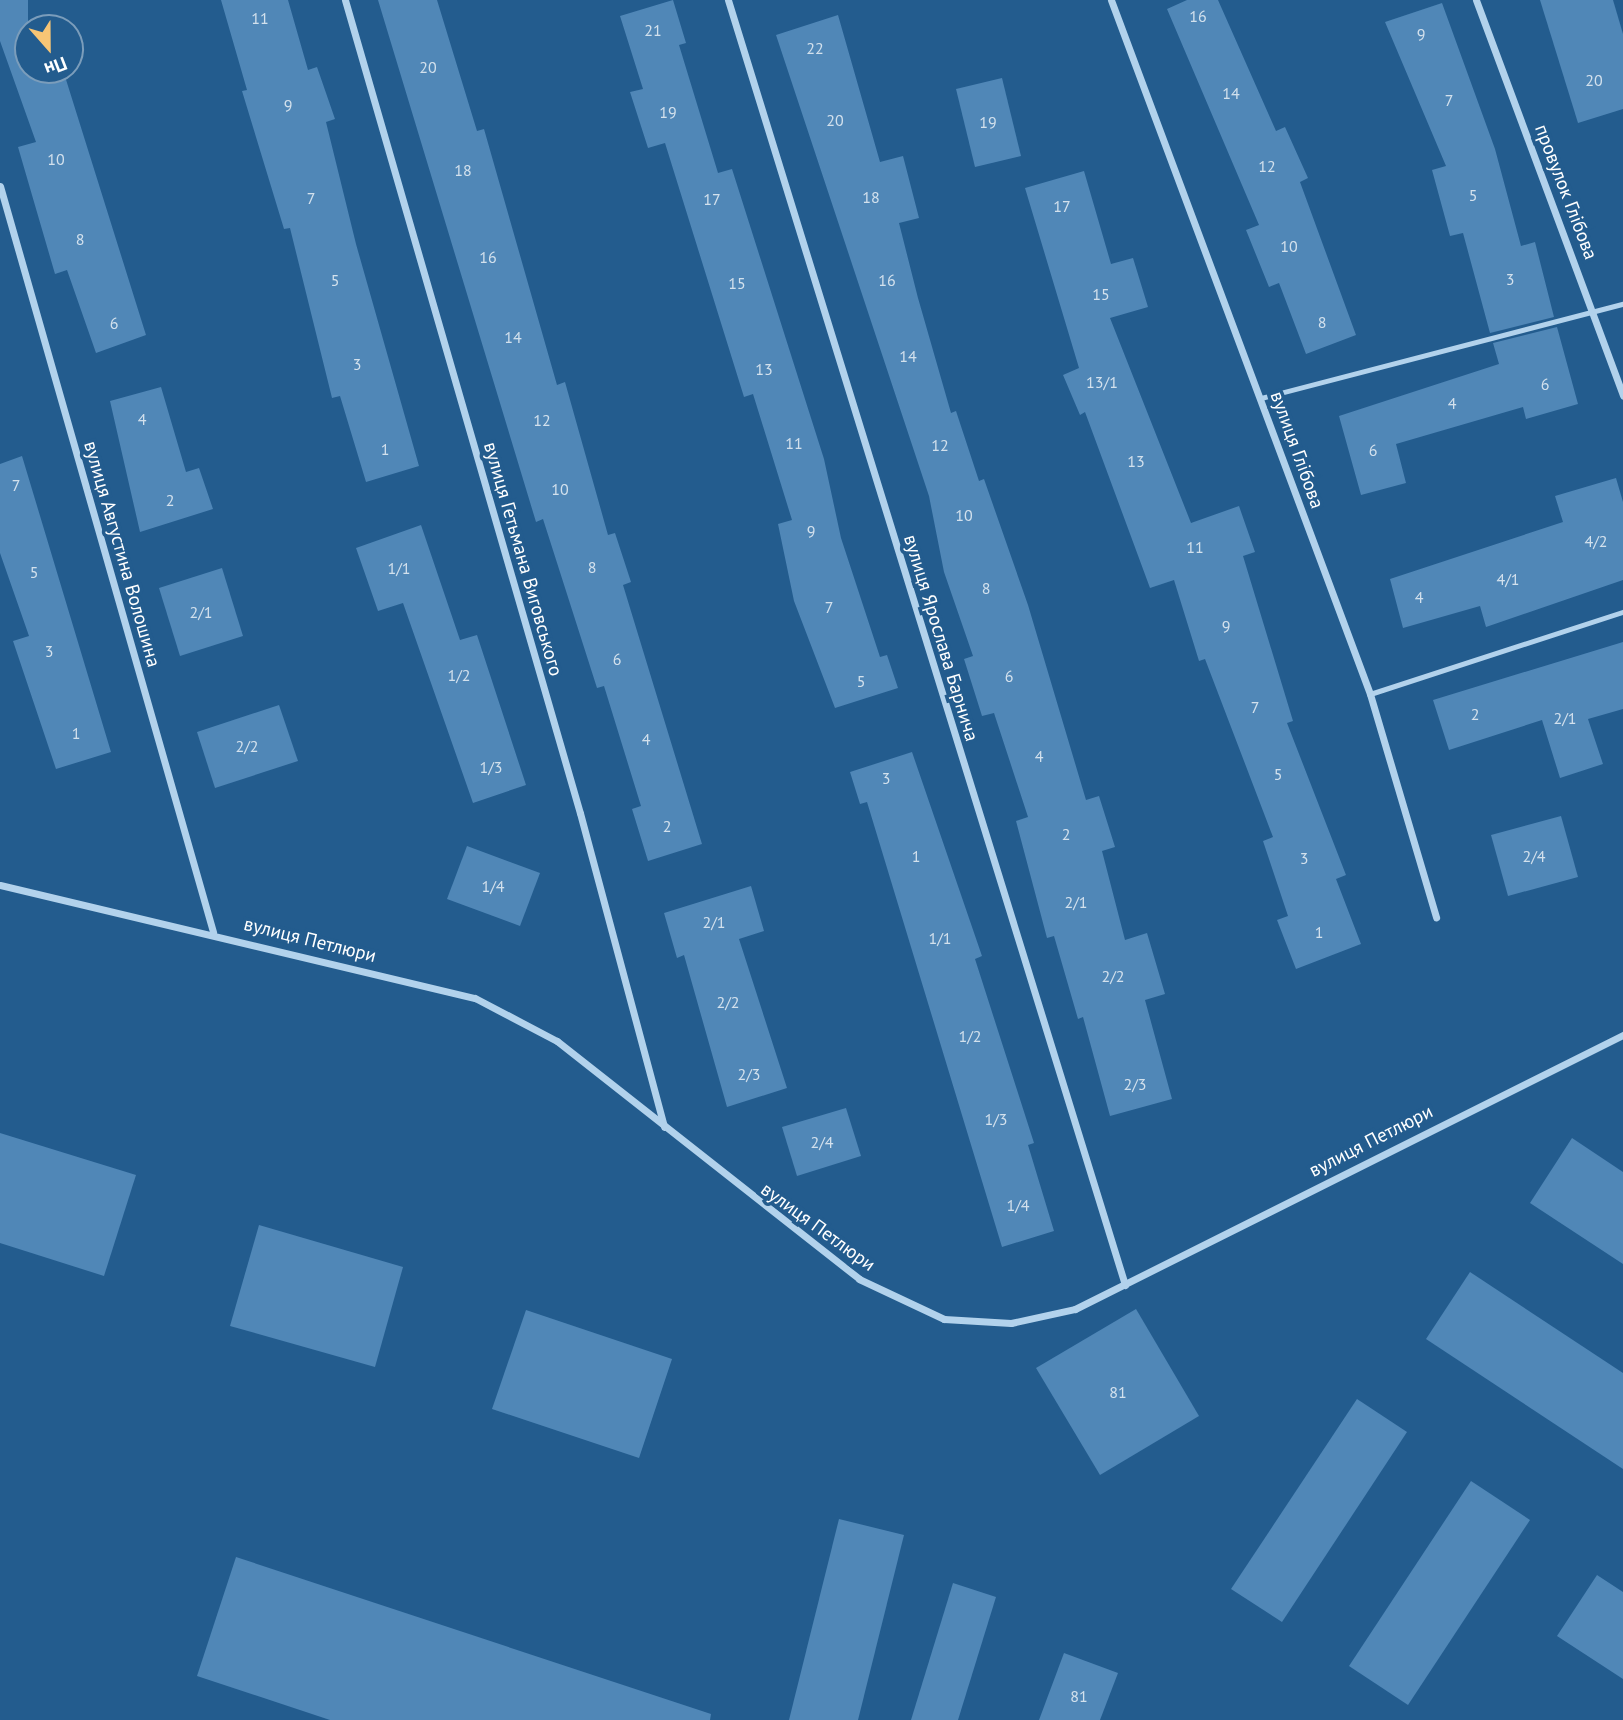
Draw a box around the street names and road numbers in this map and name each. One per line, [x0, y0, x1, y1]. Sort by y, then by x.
street label: провулок Глібова [1530, 121, 1602, 263]
street label: вулиця Глібова [1265, 388, 1329, 512]
street label: вулиця Августина Волошина [79, 438, 165, 670]
street label: вулиця Гетьмана Виговського [479, 439, 567, 679]
street label: вулиця Ярослава Барнича [899, 532, 983, 744]
street label: вулиця Петлюри [241, 913, 379, 967]
street label: вулиця Петлюри [1305, 1100, 1437, 1182]
street label: вулиця Петлюри [756, 1178, 880, 1276]

